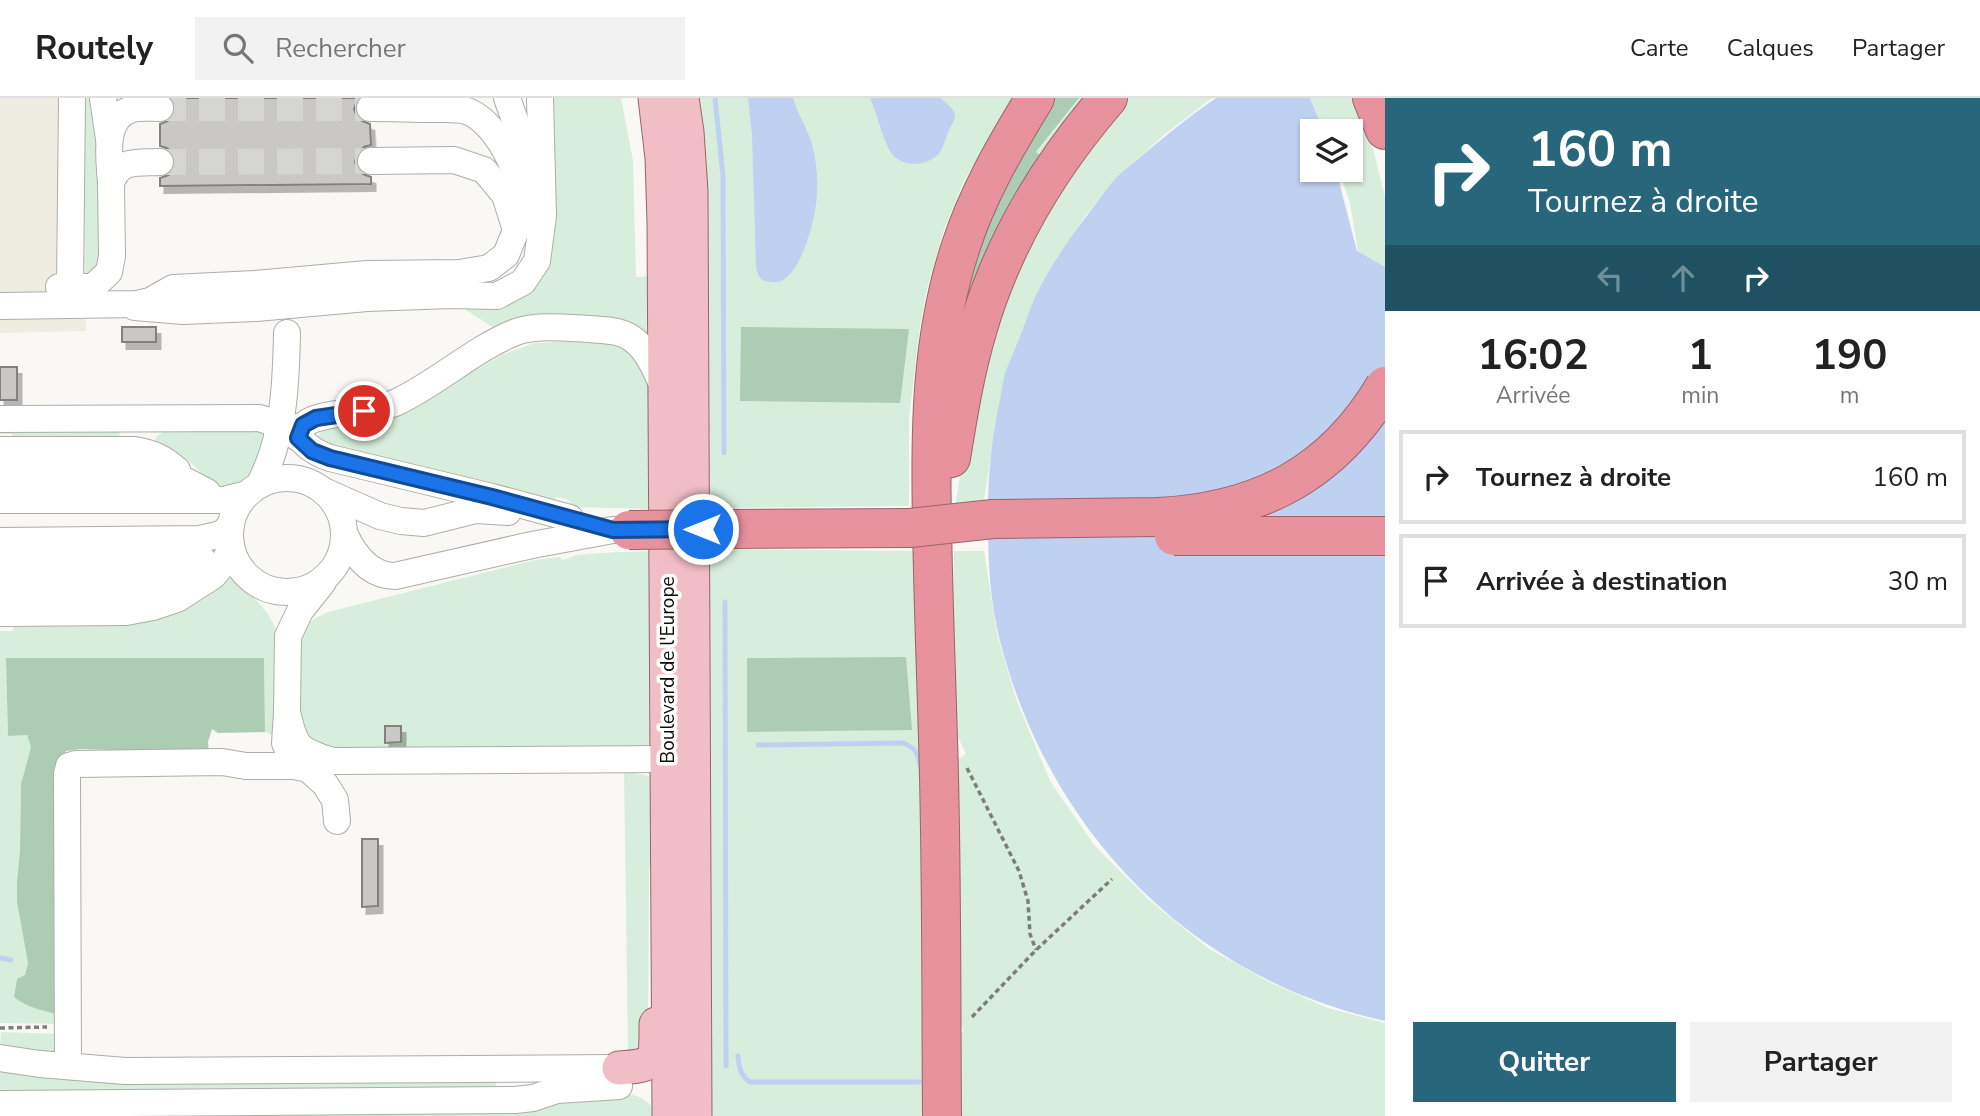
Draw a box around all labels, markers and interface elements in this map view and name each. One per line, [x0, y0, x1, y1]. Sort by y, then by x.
search box [195, 17, 685, 80]
text: Routely [35, 26, 153, 71]
icon: search [219, 29, 257, 67]
text: Rechercher [275, 31, 406, 66]
text: Carte [1630, 32, 1689, 64]
text: Calques [1727, 32, 1814, 64]
text: Partager [1852, 32, 1945, 64]
text: 160 m [1528, 116, 1672, 183]
map controls [1300, 119, 1363, 182]
button: layers [1300, 119, 1363, 182]
icon: right [1413, 126, 1504, 217]
text: Tournez à droite [1528, 180, 1759, 223]
icon: left [1591, 259, 1629, 297]
icon: ahead [1664, 259, 1702, 297]
icon: right [1737, 259, 1775, 297]
text: 16:02 [1478, 327, 1589, 384]
text: 1 [1688, 327, 1713, 384]
text: 190 [1812, 327, 1887, 384]
text: Arrivée [1496, 380, 1570, 411]
text: min [1681, 380, 1719, 411]
text: m [1840, 380, 1860, 411]
pin [334, 381, 394, 441]
icon: arrive [345, 392, 383, 430]
icon: right [1417, 458, 1455, 496]
text: Tournez à droite [1476, 460, 1671, 495]
text: 160 m [1872, 460, 1948, 495]
position arrow [666, 492, 740, 566]
icon: arrive [1417, 562, 1455, 600]
text: Arrivée à destination [1476, 564, 1727, 599]
text: 30 m [1888, 564, 1948, 599]
street label: Boulevard de l'Europe [655, 576, 681, 764]
button: Quitter [1413, 1022, 1676, 1102]
button: Partager [1690, 1022, 1952, 1102]

